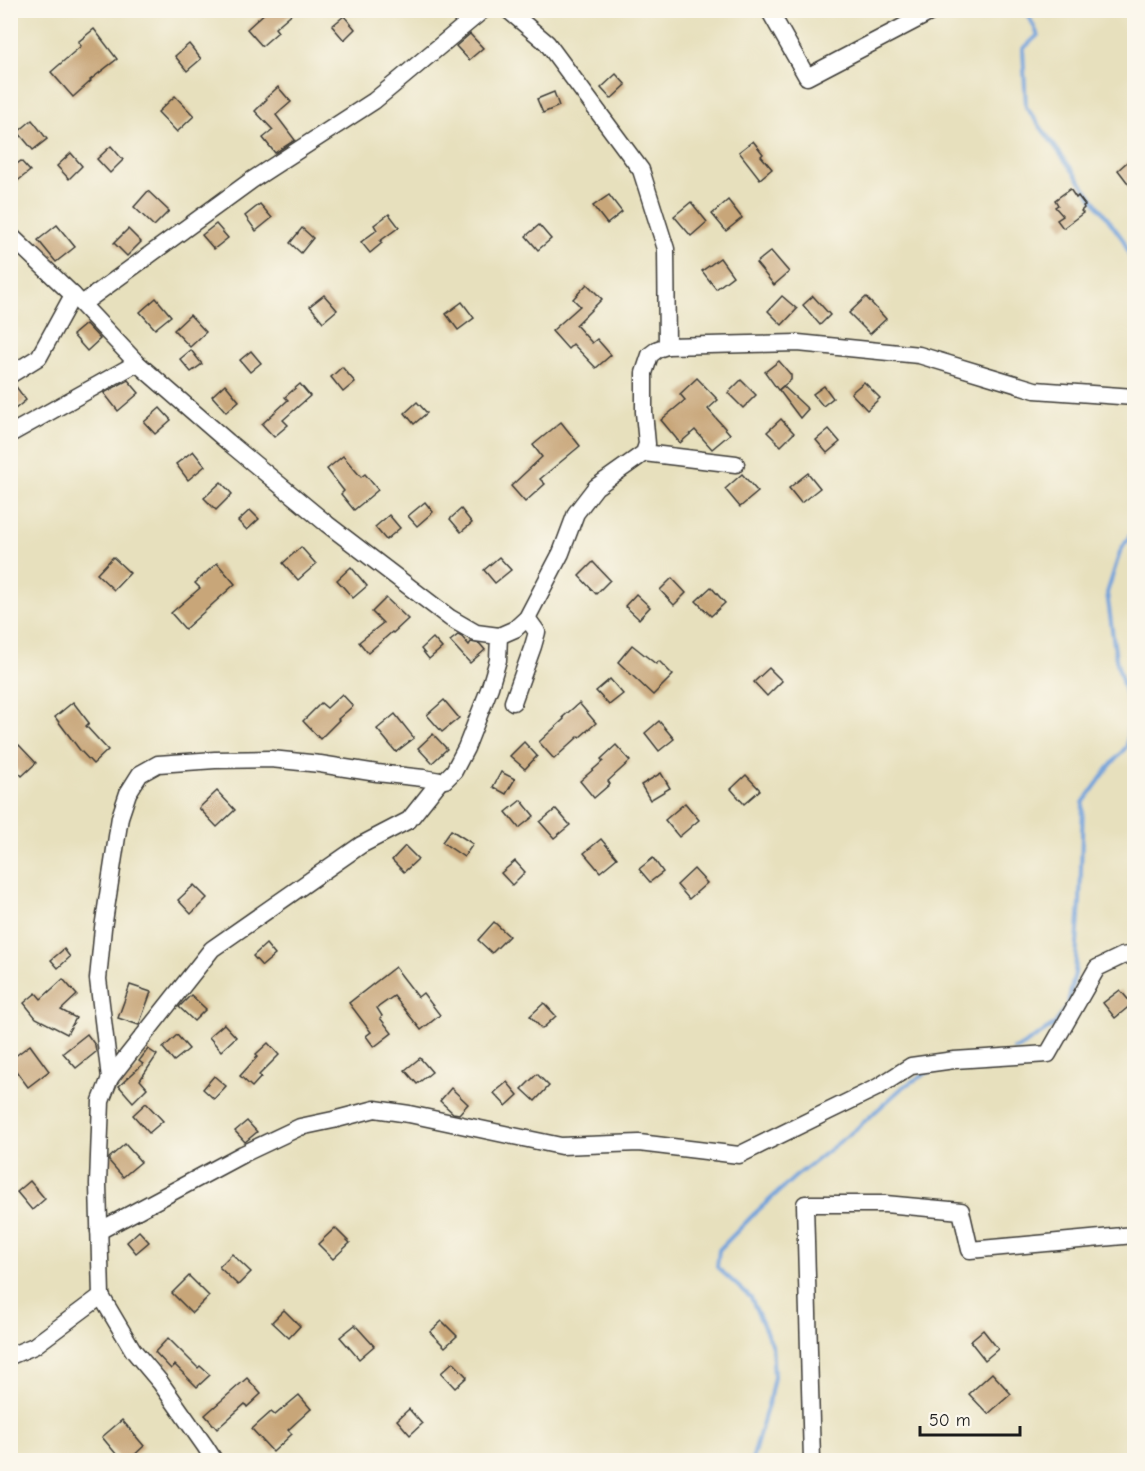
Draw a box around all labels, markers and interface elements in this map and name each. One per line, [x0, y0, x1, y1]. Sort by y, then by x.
scale bar [920, 1399, 1020, 1437]
text: 50 m [929, 1410, 971, 1431]

